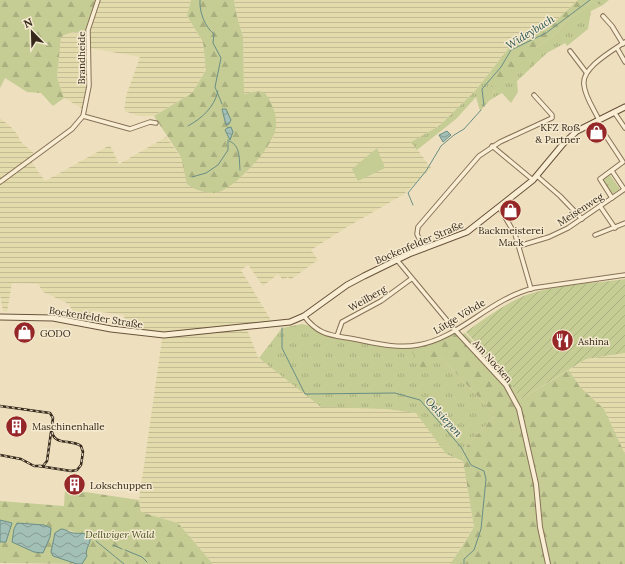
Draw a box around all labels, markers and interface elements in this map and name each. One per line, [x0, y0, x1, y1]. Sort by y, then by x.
water label: Wideybach [503, 11, 557, 52]
north arrow [12, 12, 52, 52]
text: N [21, 14, 35, 31]
street label: Brandheide [75, 31, 88, 85]
shop icon: KFZ Roß & Partner [583, 120, 609, 146]
place label: KFZ Roß & Partner [535, 121, 581, 146]
street label: Meisenweg [555, 190, 606, 229]
shop icon: Backmeisterei Mack [498, 197, 524, 223]
street label: Bockenfelder Straße [373, 218, 466, 267]
place label: Backmeisterei Mack [478, 224, 544, 249]
street label: Weilberg [346, 282, 389, 314]
street label: Lütge Vöhde [431, 295, 488, 337]
street label: Bockenfelder Straße [48, 304, 144, 331]
shop icon: GODO [12, 320, 38, 346]
place label: GODO [40, 327, 71, 340]
restaurant icon: Ashina [549, 328, 575, 354]
place label: Ashina [577, 335, 609, 348]
street label: Am Nocken [469, 336, 515, 385]
water label: Oelsiepen [422, 394, 466, 440]
building icon: Maschinenhalle [4, 413, 30, 439]
place label: Maschinenhalle [32, 420, 105, 433]
building icon: Lokschuppen [62, 472, 88, 498]
place label: Lokschuppen [90, 479, 152, 492]
park label: Dellwiger Wald [85, 528, 155, 541]

